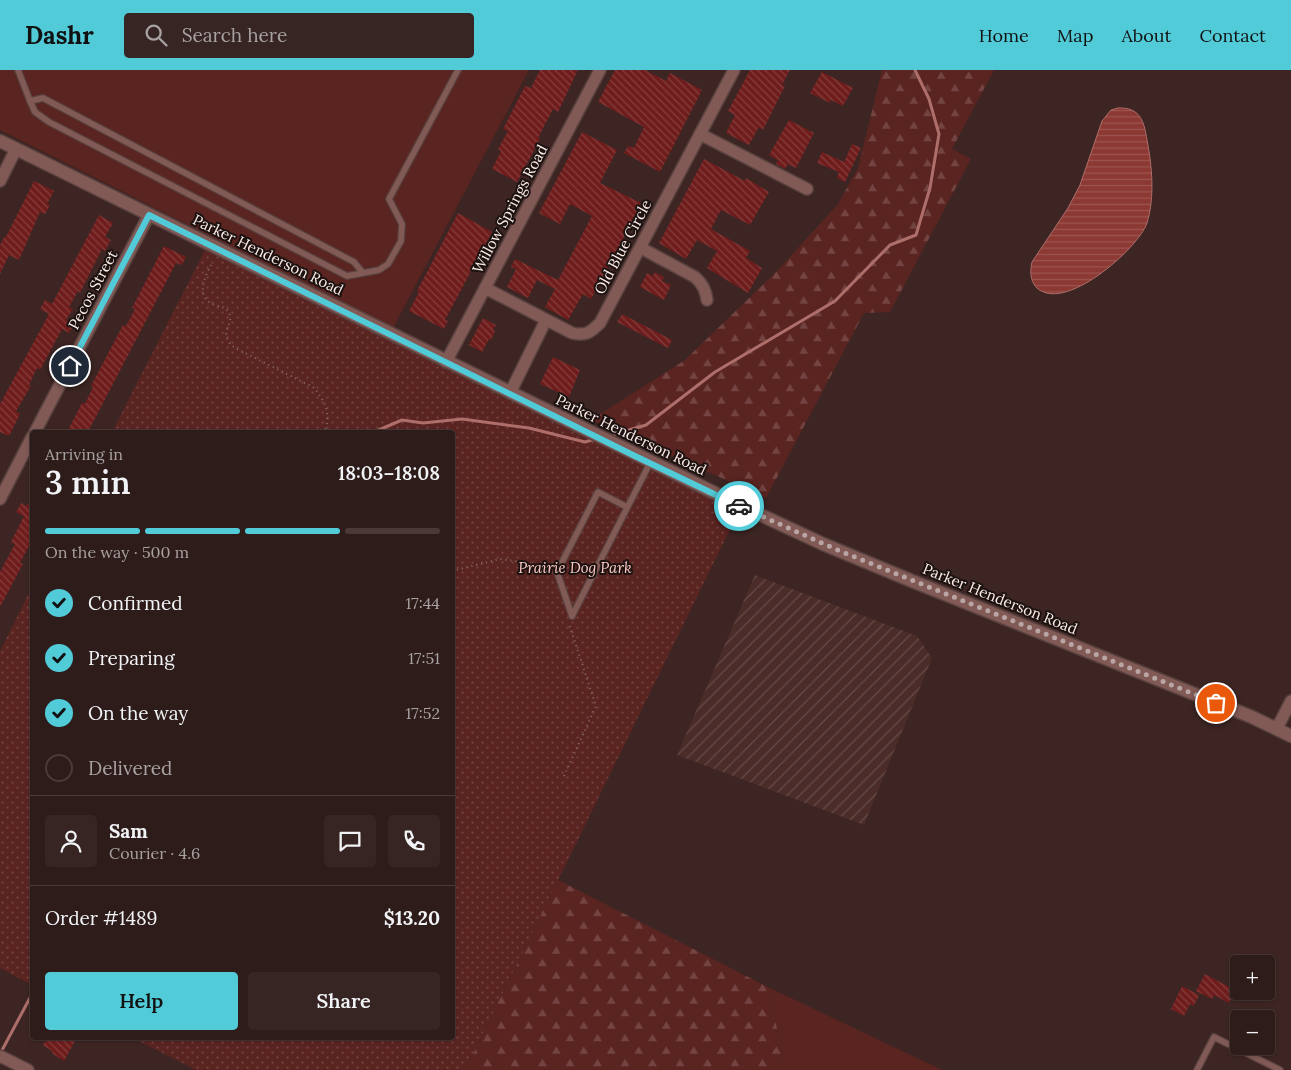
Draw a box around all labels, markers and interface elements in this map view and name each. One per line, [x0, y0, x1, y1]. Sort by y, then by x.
search box [124, 13, 474, 58]
text: Dashr [25, 20, 94, 51]
icon: search [142, 21, 170, 49]
text: Search here [182, 23, 287, 47]
text: Home [979, 24, 1029, 47]
text: Map [1057, 24, 1093, 47]
text: About [1121, 24, 1171, 47]
text: Contact [1199, 24, 1266, 47]
street label: Willow Springs Road [468, 141, 551, 276]
street label: Old Blue Circle [590, 196, 655, 297]
street label: Parker Henderson Road [190, 210, 347, 299]
street label: Pecos Street [64, 247, 121, 333]
pin [49, 345, 91, 387]
icon: home [56, 352, 84, 380]
street label: Parker Henderson Road [553, 390, 710, 479]
text: Arriving in [45, 444, 123, 464]
text: 18:03–18:08 [338, 461, 440, 485]
text: 3 min [45, 462, 131, 503]
courier [714, 481, 764, 531]
icon: car [725, 492, 753, 520]
text: On the way · 500 m [45, 542, 189, 562]
park label: Prairie Dog Park [518, 558, 632, 577]
street label: Parker Henderson Road [920, 559, 1080, 638]
icon: check [45, 589, 73, 617]
text: Confirmed [88, 591, 183, 615]
text: 17:44 [405, 593, 440, 613]
icon: check [45, 644, 73, 672]
text: Preparing [88, 646, 175, 670]
text: 17:51 [408, 648, 440, 668]
pin [1195, 682, 1237, 724]
icon: bag [1202, 689, 1230, 717]
icon: check [45, 699, 73, 727]
text: On the way [88, 701, 188, 725]
text: 17:52 [405, 703, 440, 723]
text: Delivered [88, 756, 172, 780]
button: person [45, 815, 97, 867]
button: chat [324, 815, 376, 867]
button: phone [388, 815, 440, 867]
text: Sam [109, 819, 148, 843]
text: Courier · 4.6 [109, 843, 200, 863]
text: Order #1489 [45, 906, 158, 930]
text: $13.20 [384, 906, 440, 930]
map controls [1230, 955, 1275, 1055]
button: + [1230, 955, 1275, 1000]
button: Help [45, 972, 238, 1030]
button: Share [248, 972, 440, 1030]
button: − [1230, 1010, 1275, 1055]

